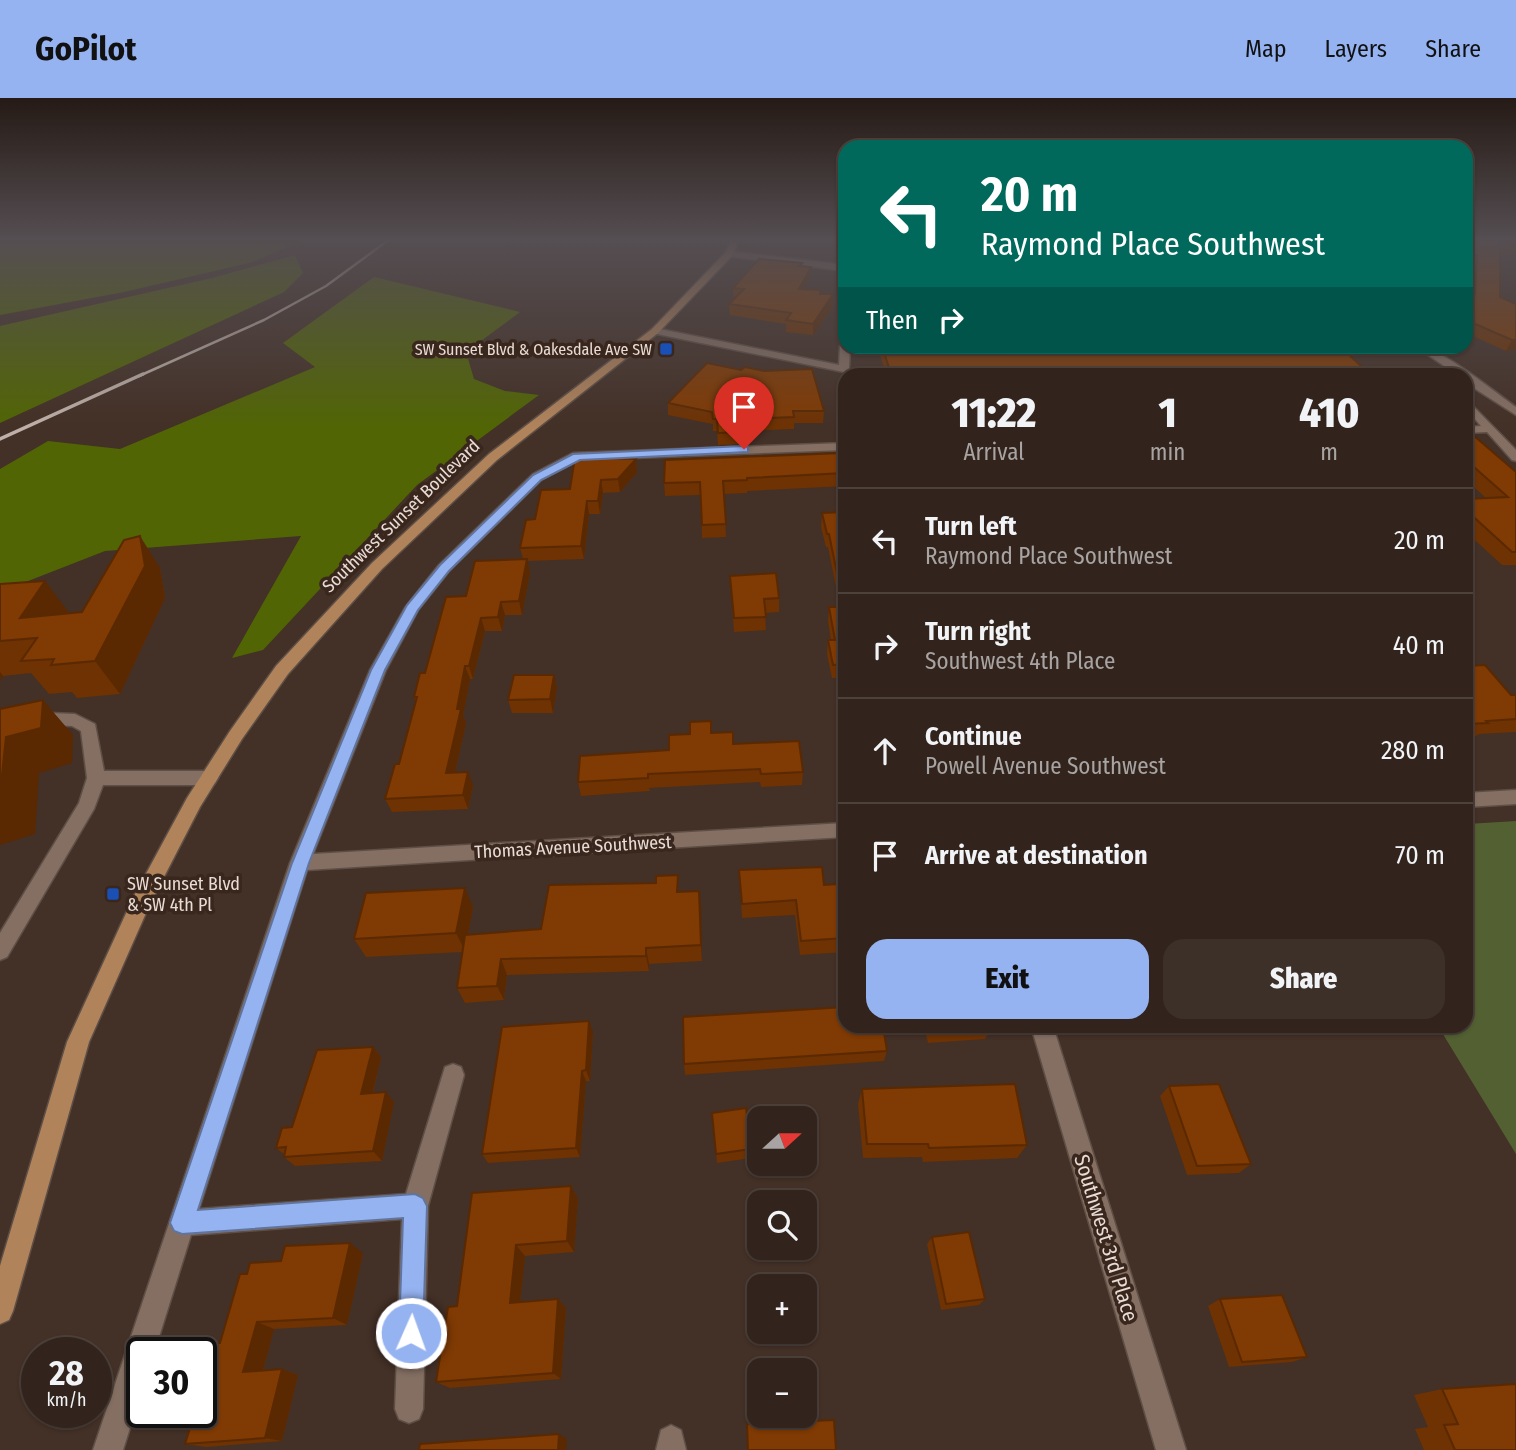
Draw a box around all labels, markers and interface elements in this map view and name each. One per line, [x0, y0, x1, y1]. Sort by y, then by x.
text: GoPilot [35, 29, 137, 69]
text: Map [1245, 35, 1287, 63]
text: Layers [1325, 35, 1387, 63]
text: Share [1425, 35, 1481, 63]
text: 20 m [981, 165, 1078, 224]
icon: left [866, 168, 957, 259]
text: Raymond Place Southwest [981, 225, 1325, 263]
icon: right [932, 301, 970, 339]
text: Then [866, 305, 918, 336]
place label: SW Sunset Blvd & Oakesdale Ave SW [415, 340, 652, 359]
marker: SW Sunset Blvd & Oakesdale Ave SW [658, 341, 674, 357]
pin [714, 377, 774, 449]
icon: arrive [725, 388, 763, 426]
text: 11:22 [952, 388, 1036, 438]
text: 1 [1159, 388, 1177, 438]
text: 410 [1299, 388, 1359, 438]
street label: Southwest Sunset Boulevard [318, 435, 484, 597]
text: Arrival [963, 438, 1024, 466]
text: min [1150, 438, 1185, 466]
text: m [1320, 438, 1338, 466]
text: Turn left [925, 511, 1017, 542]
icon: left [866, 522, 904, 560]
text: 20 m [1394, 525, 1445, 556]
text: Raymond Place Southwest [925, 542, 1172, 570]
text: Turn right [925, 616, 1031, 647]
icon: right [866, 627, 904, 665]
text: 40 m [1393, 630, 1445, 661]
text: Southwest 4th Place [925, 647, 1115, 675]
text: Continue [925, 721, 1022, 752]
icon: ahead [866, 732, 904, 770]
text: 280 m [1381, 735, 1445, 766]
text: Powell Avenue Southwest [925, 752, 1166, 780]
street label: Thomas Avenue Southwest [474, 831, 672, 863]
icon: arrive [866, 837, 904, 875]
text: Arrive at destination [925, 840, 1148, 871]
text: 70 m [1395, 840, 1445, 871]
place label: SW Sunset Blvd & SW 4th Pl [127, 873, 240, 916]
marker: SW Sunset Blvd & SW 4th Pl [105, 886, 121, 902]
button: Exit [866, 939, 1149, 1019]
button: Share [1163, 939, 1445, 1019]
north arrow [747, 1106, 817, 1176]
map controls [747, 1106, 817, 1428]
street label: Southwest 3rd Place [1068, 1151, 1144, 1325]
button: search [747, 1190, 817, 1260]
button: + [747, 1274, 817, 1344]
position arrow [374, 1296, 448, 1370]
speed limit sign: 30 [126, 1337, 217, 1428]
text: 28 [49, 1352, 84, 1394]
button: − [747, 1358, 817, 1428]
text: km/h [46, 1389, 87, 1411]

